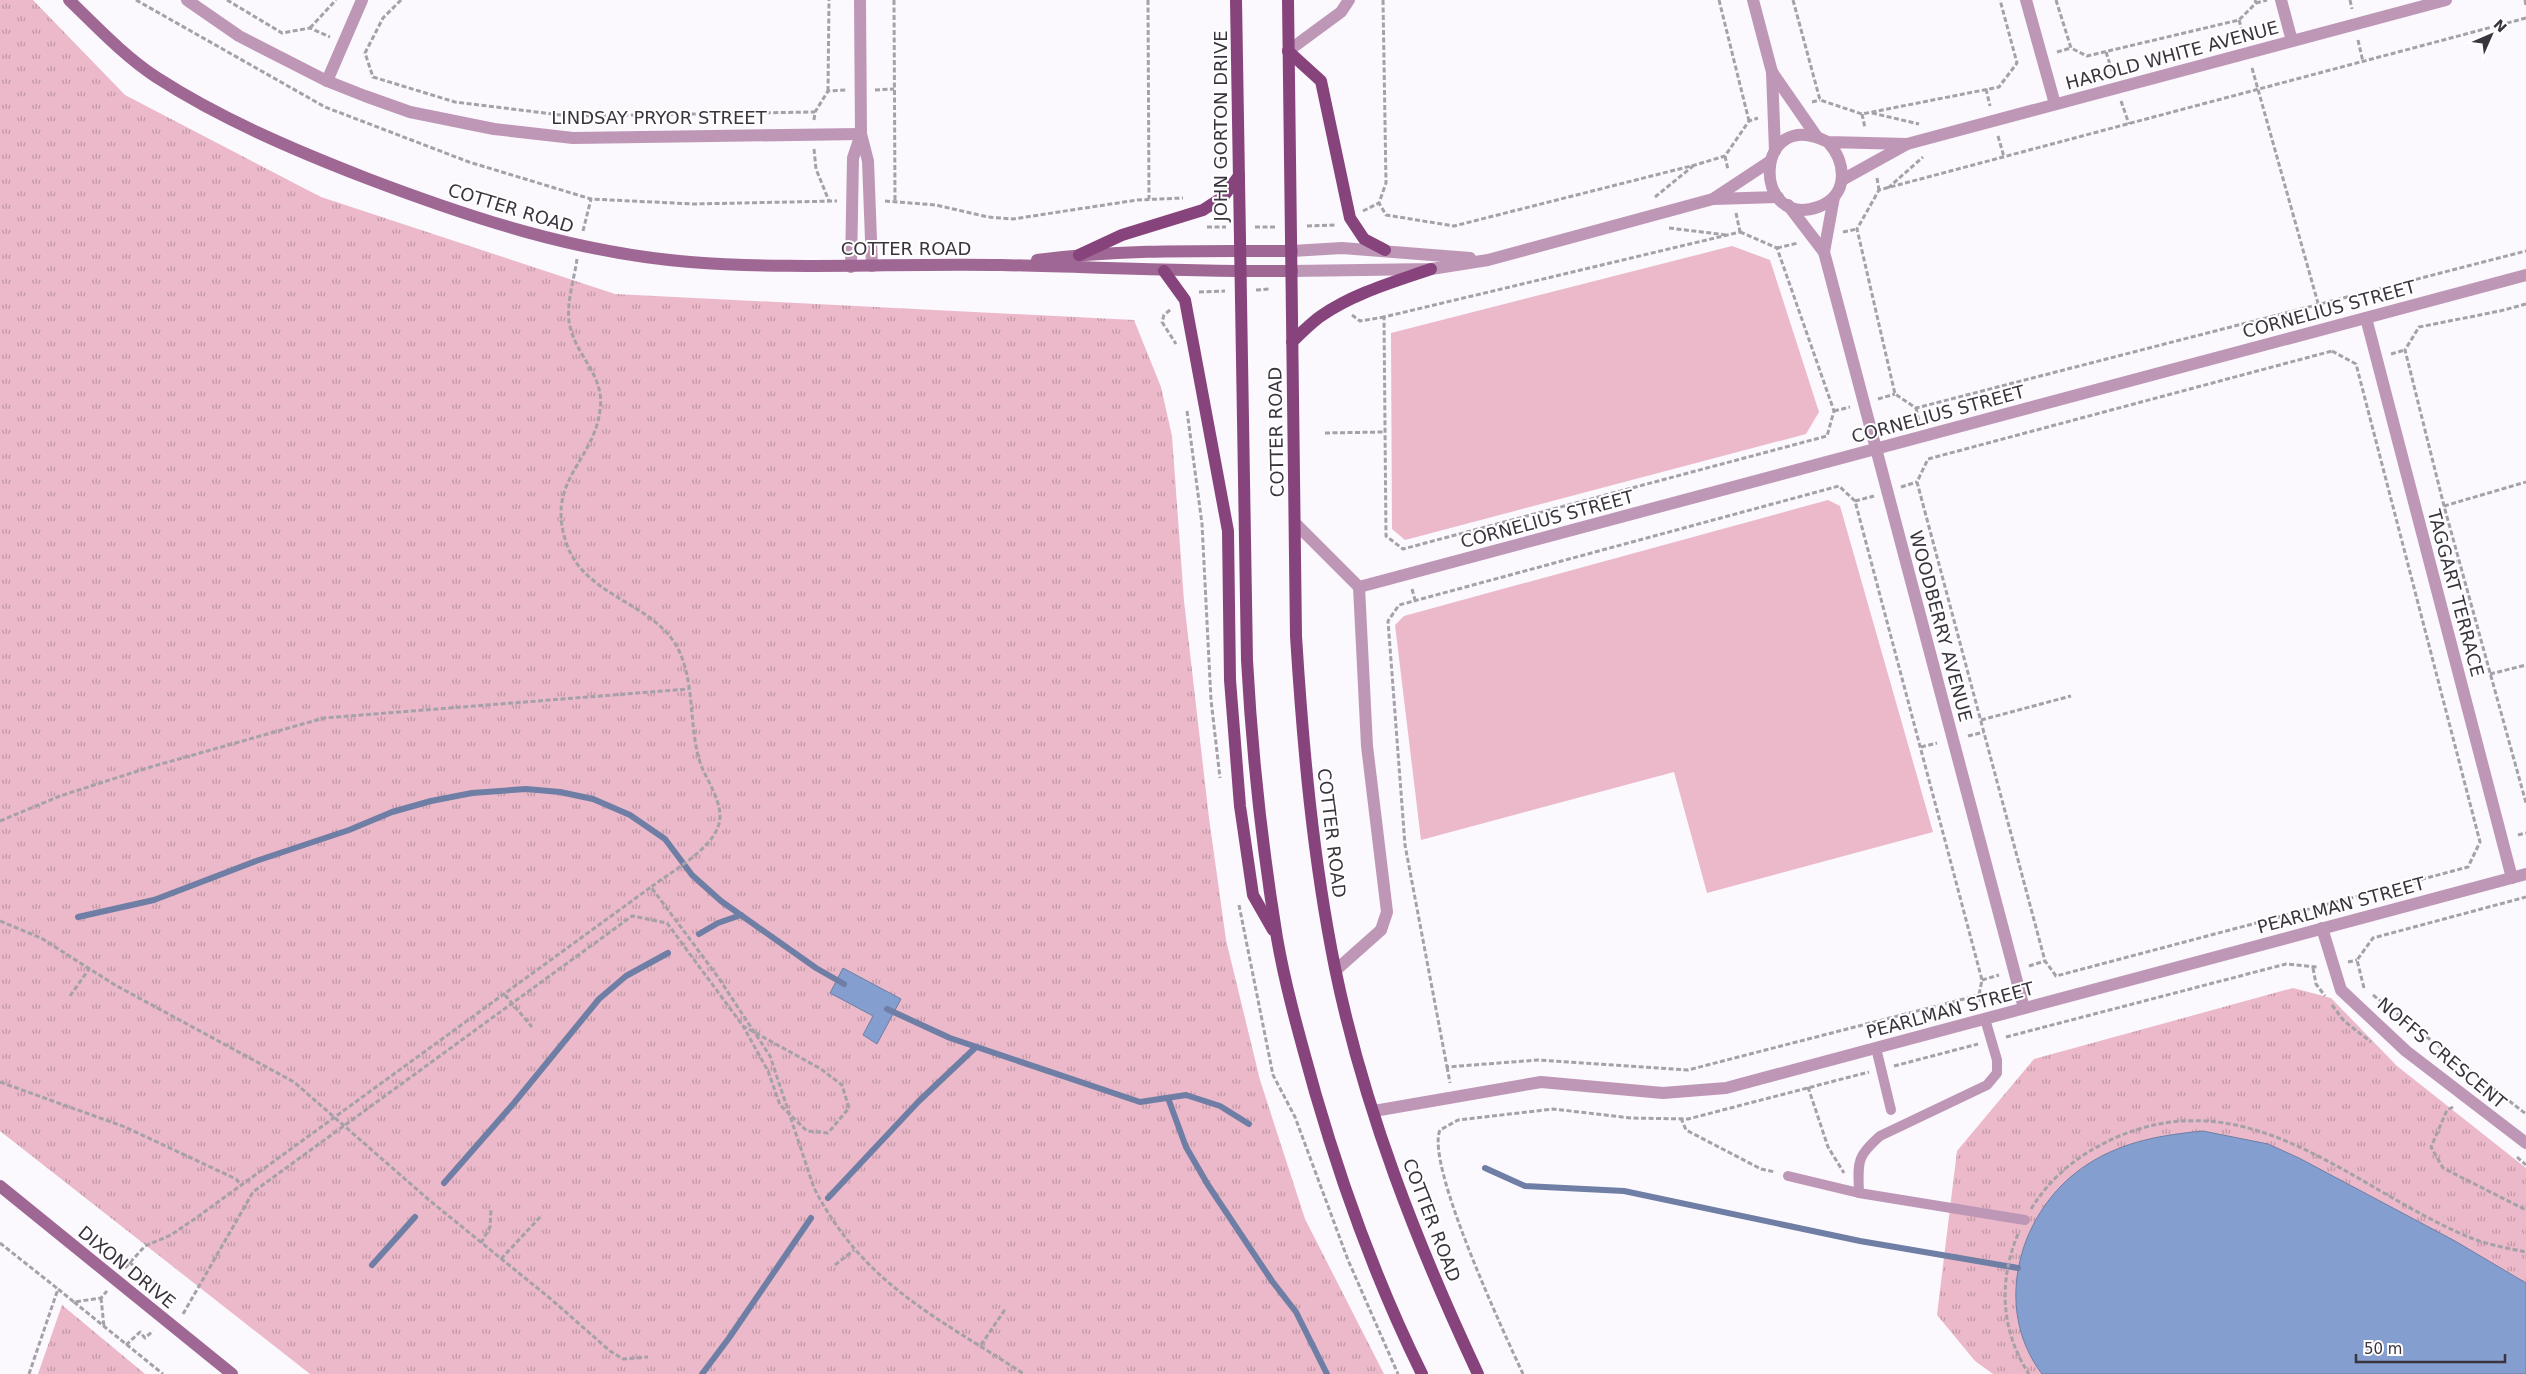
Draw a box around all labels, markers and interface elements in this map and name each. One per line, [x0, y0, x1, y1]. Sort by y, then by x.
north arrow [2466, 10, 2516, 60]
street label: HAROLD WHITE AVENUE [2063, 16, 2281, 94]
text: N [2490, 16, 2510, 36]
street label: JOHN GORTON DRIVE [1210, 30, 1231, 223]
street label: LINDSAY PRYOR STREET [551, 107, 768, 128]
street label: COTTER ROAD [446, 179, 576, 237]
street label: COTTER ROAD [841, 238, 971, 259]
street label: CORNELIUS STREET [2240, 276, 2419, 342]
street label: COTTER ROAD [1264, 367, 1288, 497]
street label: CORNELIUS STREET [1849, 381, 2028, 447]
street label: CORNELIUS STREET [1458, 486, 1637, 552]
street label: TAGGART TERRACE [2423, 506, 2488, 679]
street label: WOODBERRY AVENUE [1905, 528, 1977, 724]
street label: COTTER ROAD [1314, 767, 1350, 899]
street label: PEARLMAN STREET [2255, 872, 2428, 938]
street label: PEARLMAN STREET [1864, 977, 2037, 1043]
street label: NOFFS CRESCENT [2373, 993, 2511, 1114]
street label: COTTER ROAD [1399, 1155, 1465, 1285]
street label: DIXON DRIVE [74, 1221, 180, 1313]
scale bar [2356, 1332, 2505, 1364]
text: 50 m [2364, 1340, 2402, 1358]

